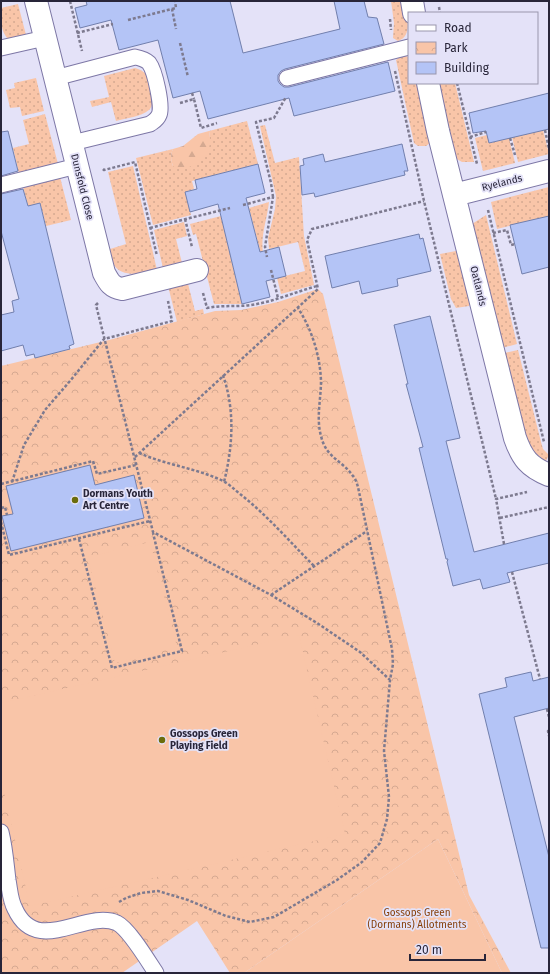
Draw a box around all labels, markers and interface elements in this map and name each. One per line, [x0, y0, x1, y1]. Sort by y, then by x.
legend [408, 12, 538, 84]
text: Road [444, 21, 472, 35]
text: Park [444, 41, 468, 55]
text: Building [444, 61, 490, 75]
street label: Dunsfold Close [68, 153, 96, 221]
street label: Ryelands [481, 172, 524, 194]
street label: Oatlands [467, 265, 489, 307]
place label: Dormans Youth Art Centre [82, 488, 153, 512]
marker: Dormans Youth Art Centre [70, 495, 80, 505]
place label: Gossops Green Playing Field [170, 728, 238, 752]
marker: Gossops Green Playing Field [157, 735, 167, 745]
park label: Gossops Green (Dormans) Allotments [368, 907, 467, 931]
scale bar [410, 936, 485, 962]
text: 20 m [416, 943, 442, 957]

